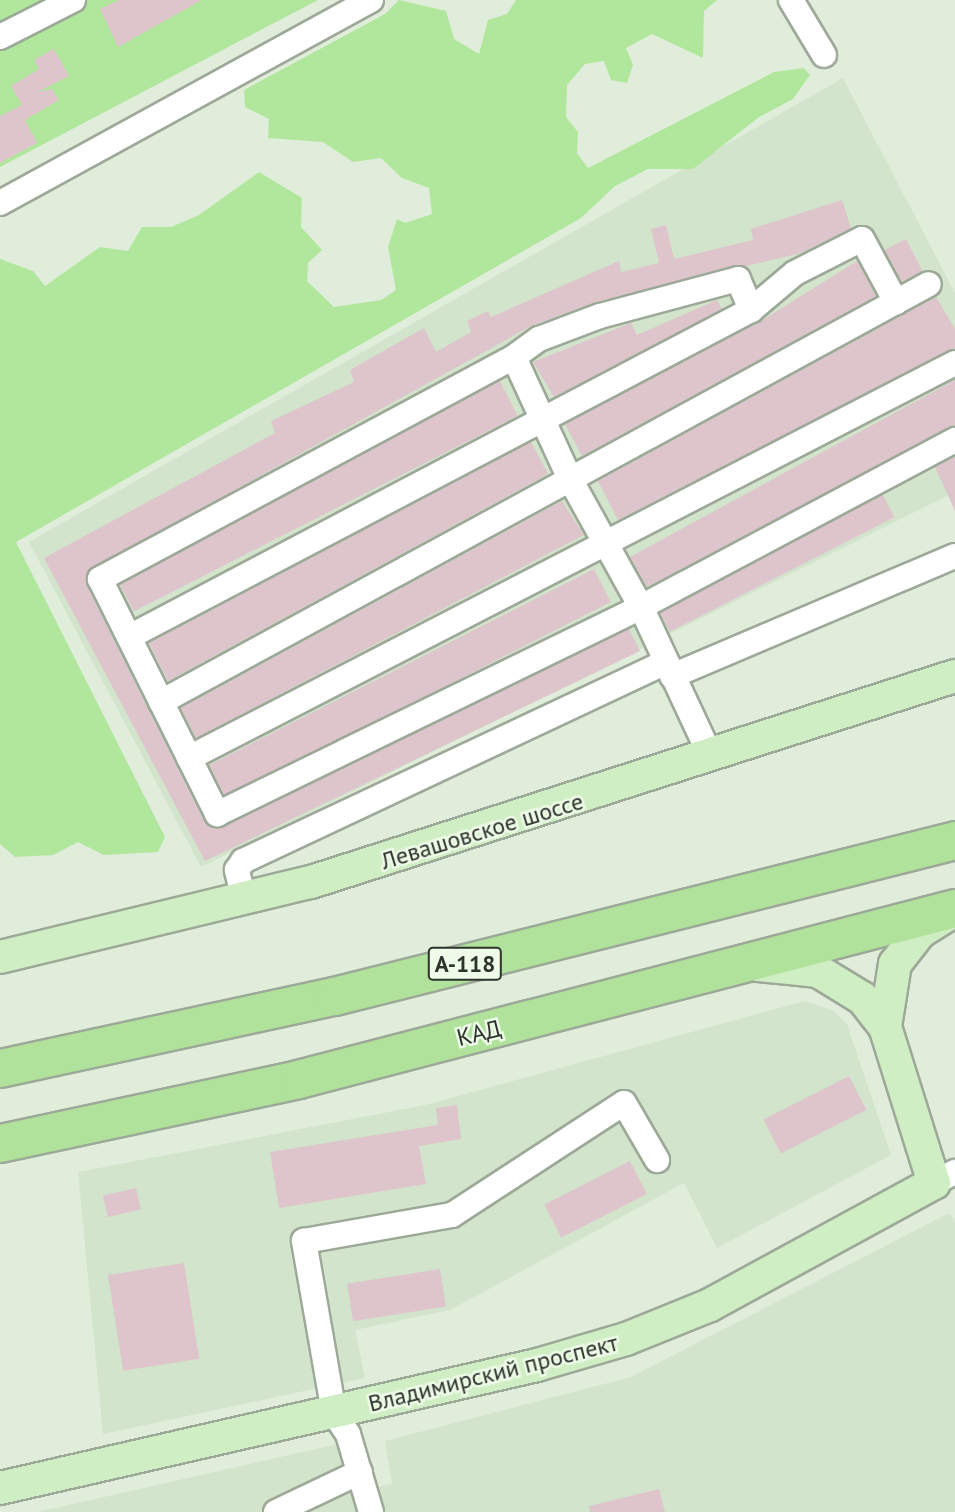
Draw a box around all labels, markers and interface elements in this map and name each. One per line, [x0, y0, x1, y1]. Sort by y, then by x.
street label: Левашовское шоссе [377, 786, 587, 876]
road number: А-118 [426, 945, 504, 984]
street label: КАД [454, 1014, 504, 1052]
street label: Владимирский проспект [365, 1328, 621, 1418]

